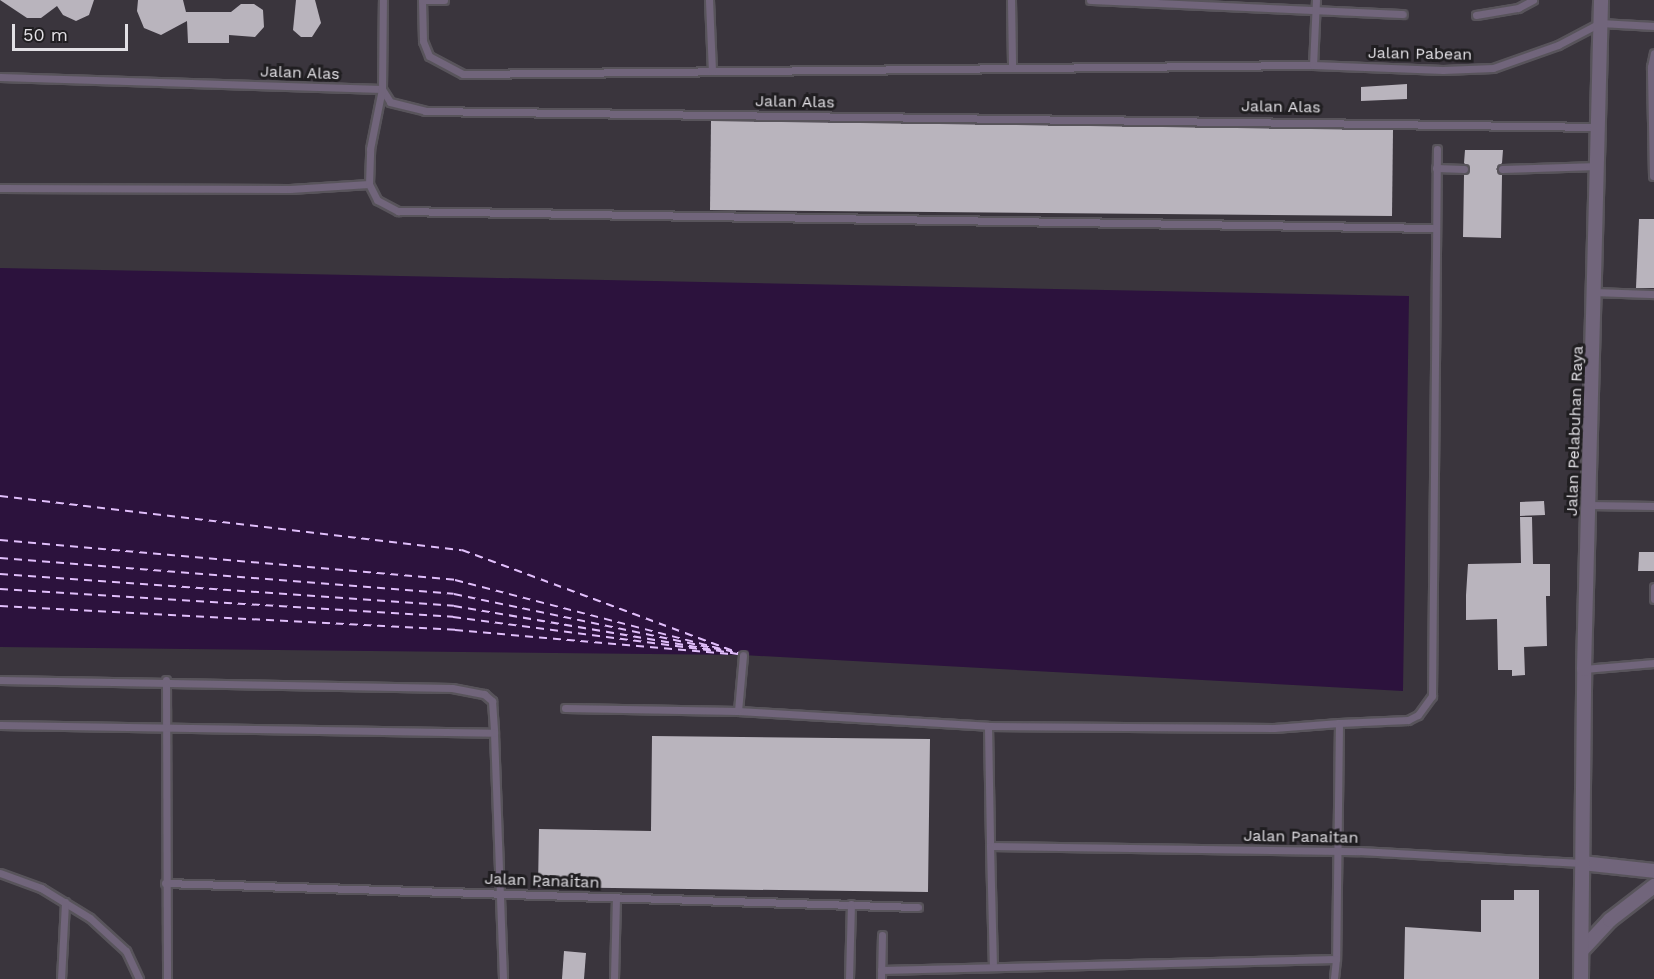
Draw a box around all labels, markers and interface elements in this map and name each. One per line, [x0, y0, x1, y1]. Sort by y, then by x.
scale bar [15, 12, 130, 50]
text: 50 m [23, 24, 68, 45]
street label: Jalan Pabean [1368, 43, 1472, 65]
street label: Jalan Alas [260, 62, 340, 84]
street label: Jalan Alas [755, 92, 835, 112]
street label: Jalan Alas [1241, 97, 1321, 117]
street label: Jalan Pelabuhan Raya [1562, 345, 1588, 517]
street label: Jalan Panaitan [1243, 826, 1359, 848]
street label: Jalan Panaitan [484, 869, 600, 893]

